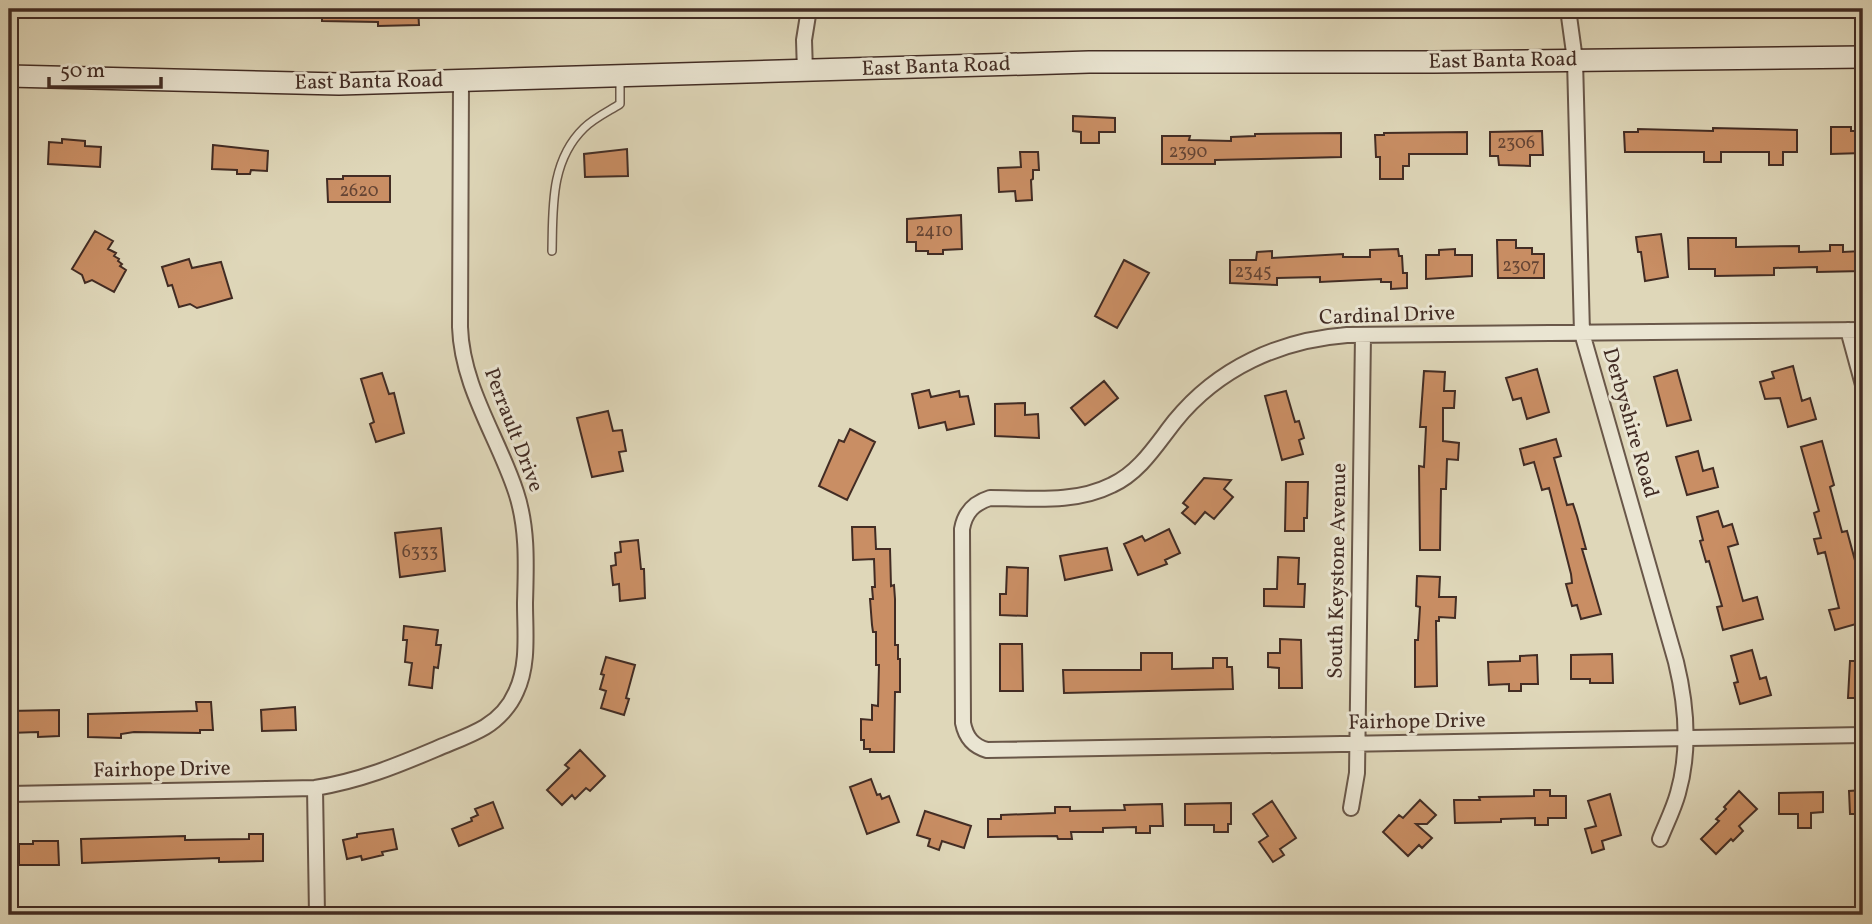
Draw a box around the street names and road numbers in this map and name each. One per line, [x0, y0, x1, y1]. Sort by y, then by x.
street label: East Banta Road [1428, 45, 1578, 77]
street label: East Banta Road [861, 50, 1011, 84]
street label: East Banta Road [294, 66, 444, 98]
street label: Cardinal Drive [1319, 299, 1455, 333]
street label: Derbyshire Road [1595, 345, 1665, 501]
street label: Perrault Drive [476, 364, 550, 496]
street label: South Keystone Avenue [1322, 463, 1354, 679]
street label: Fairhope Drive [1348, 706, 1486, 738]
street label: Fairhope Drive [93, 754, 231, 786]

